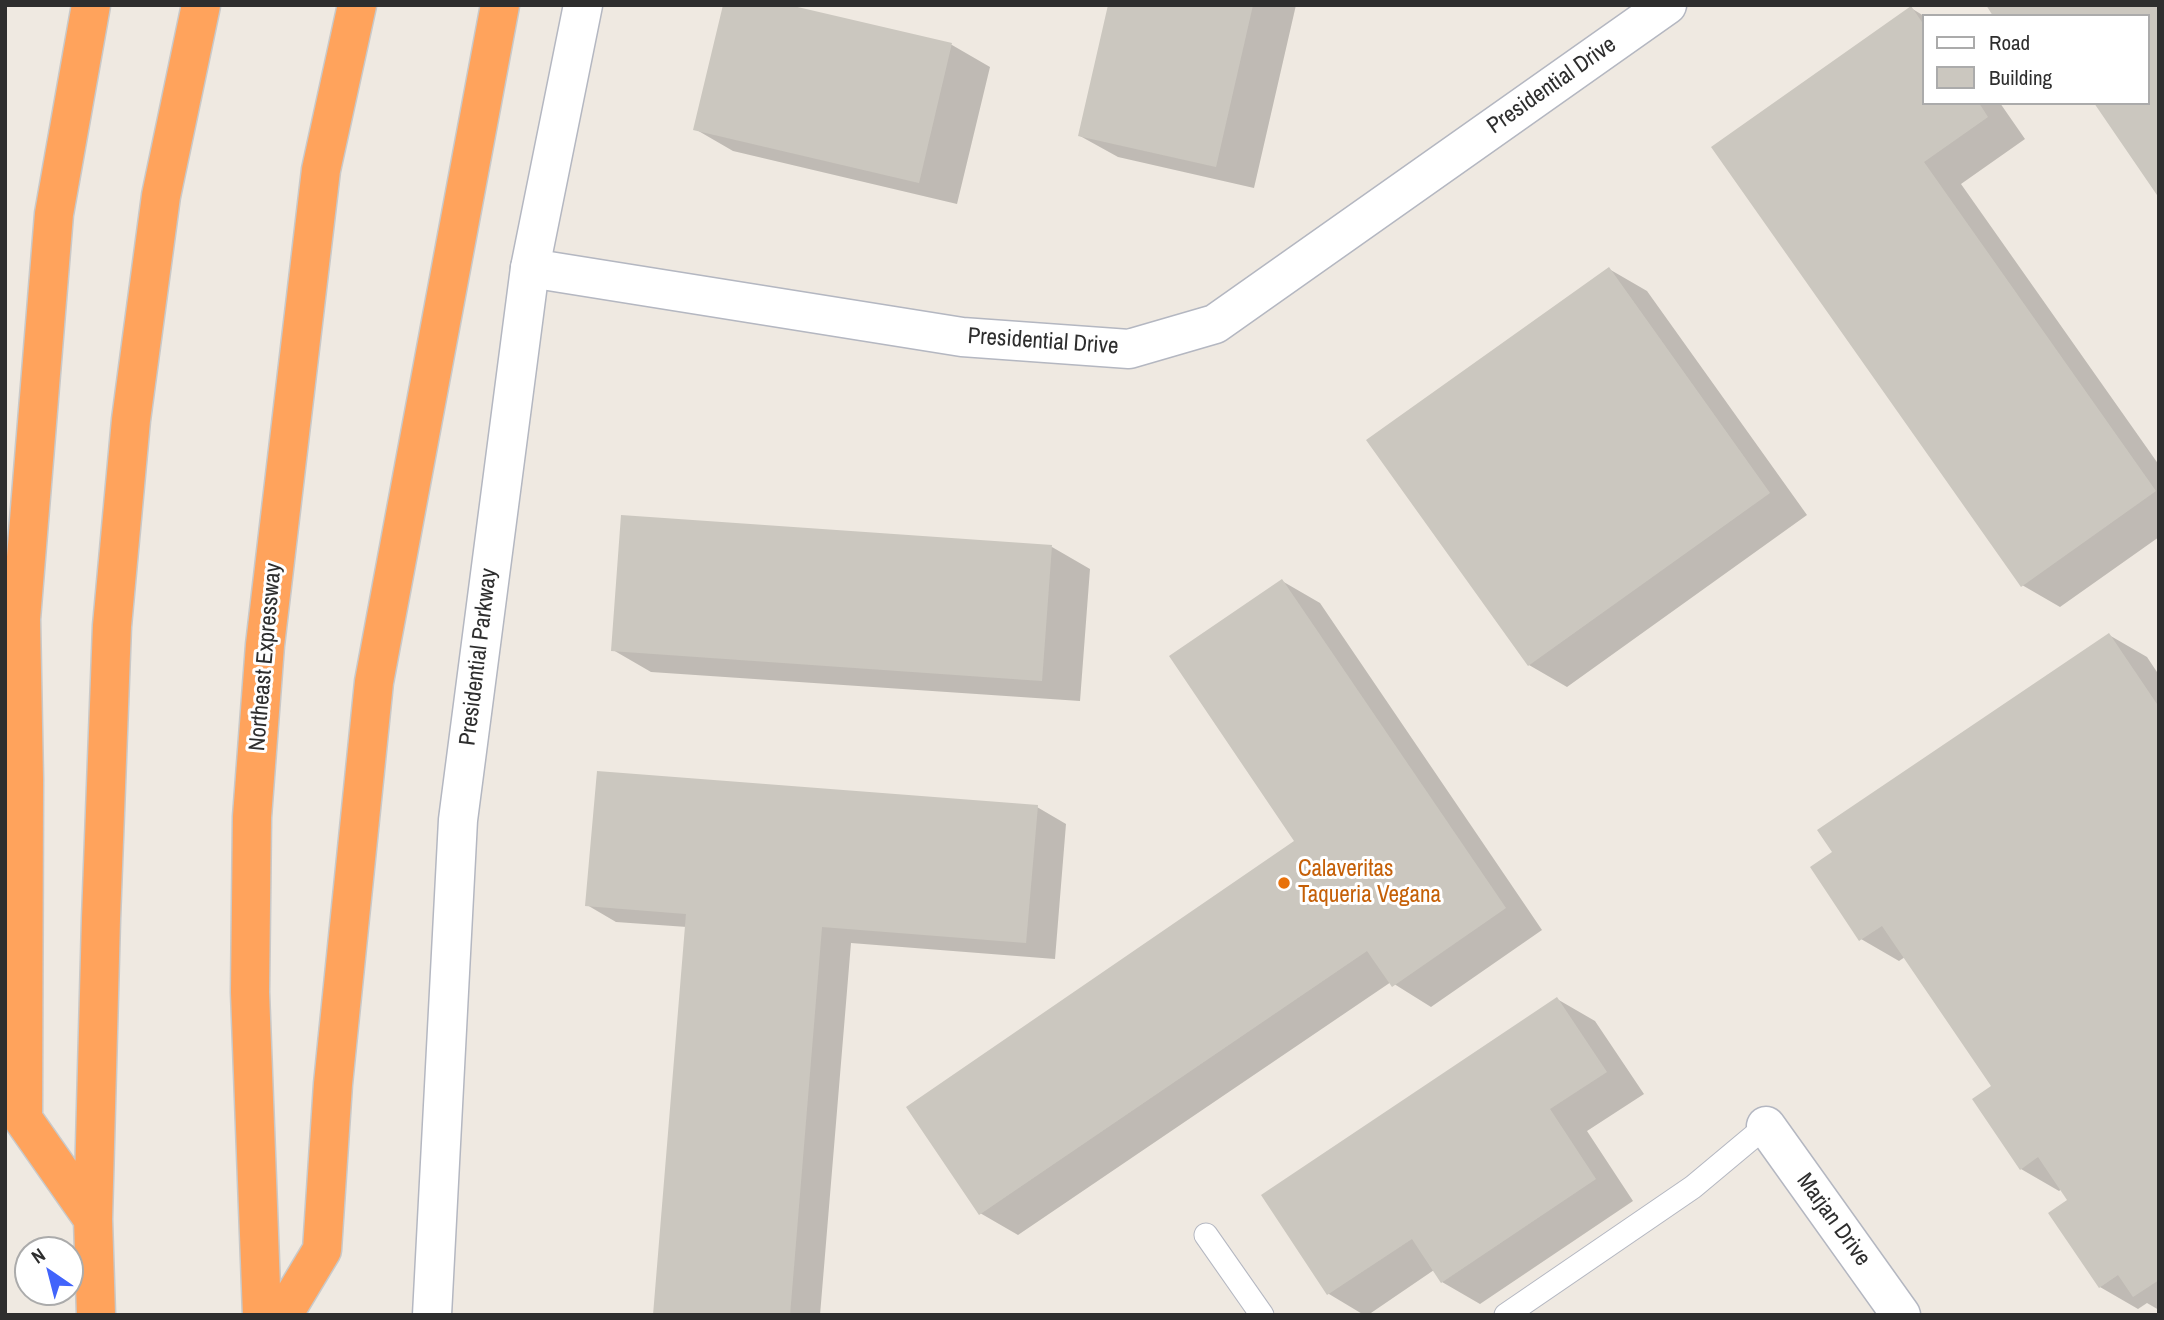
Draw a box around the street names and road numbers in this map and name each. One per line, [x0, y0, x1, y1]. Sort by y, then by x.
street label: Presidential Drive [1482, 31, 1622, 141]
street label: Presidential Drive [967, 323, 1119, 361]
street label: Northeast Expressway [244, 562, 288, 752]
street label: Presidential Parkway [454, 567, 504, 747]
street label: Marjan Drive [1790, 1168, 1876, 1272]

